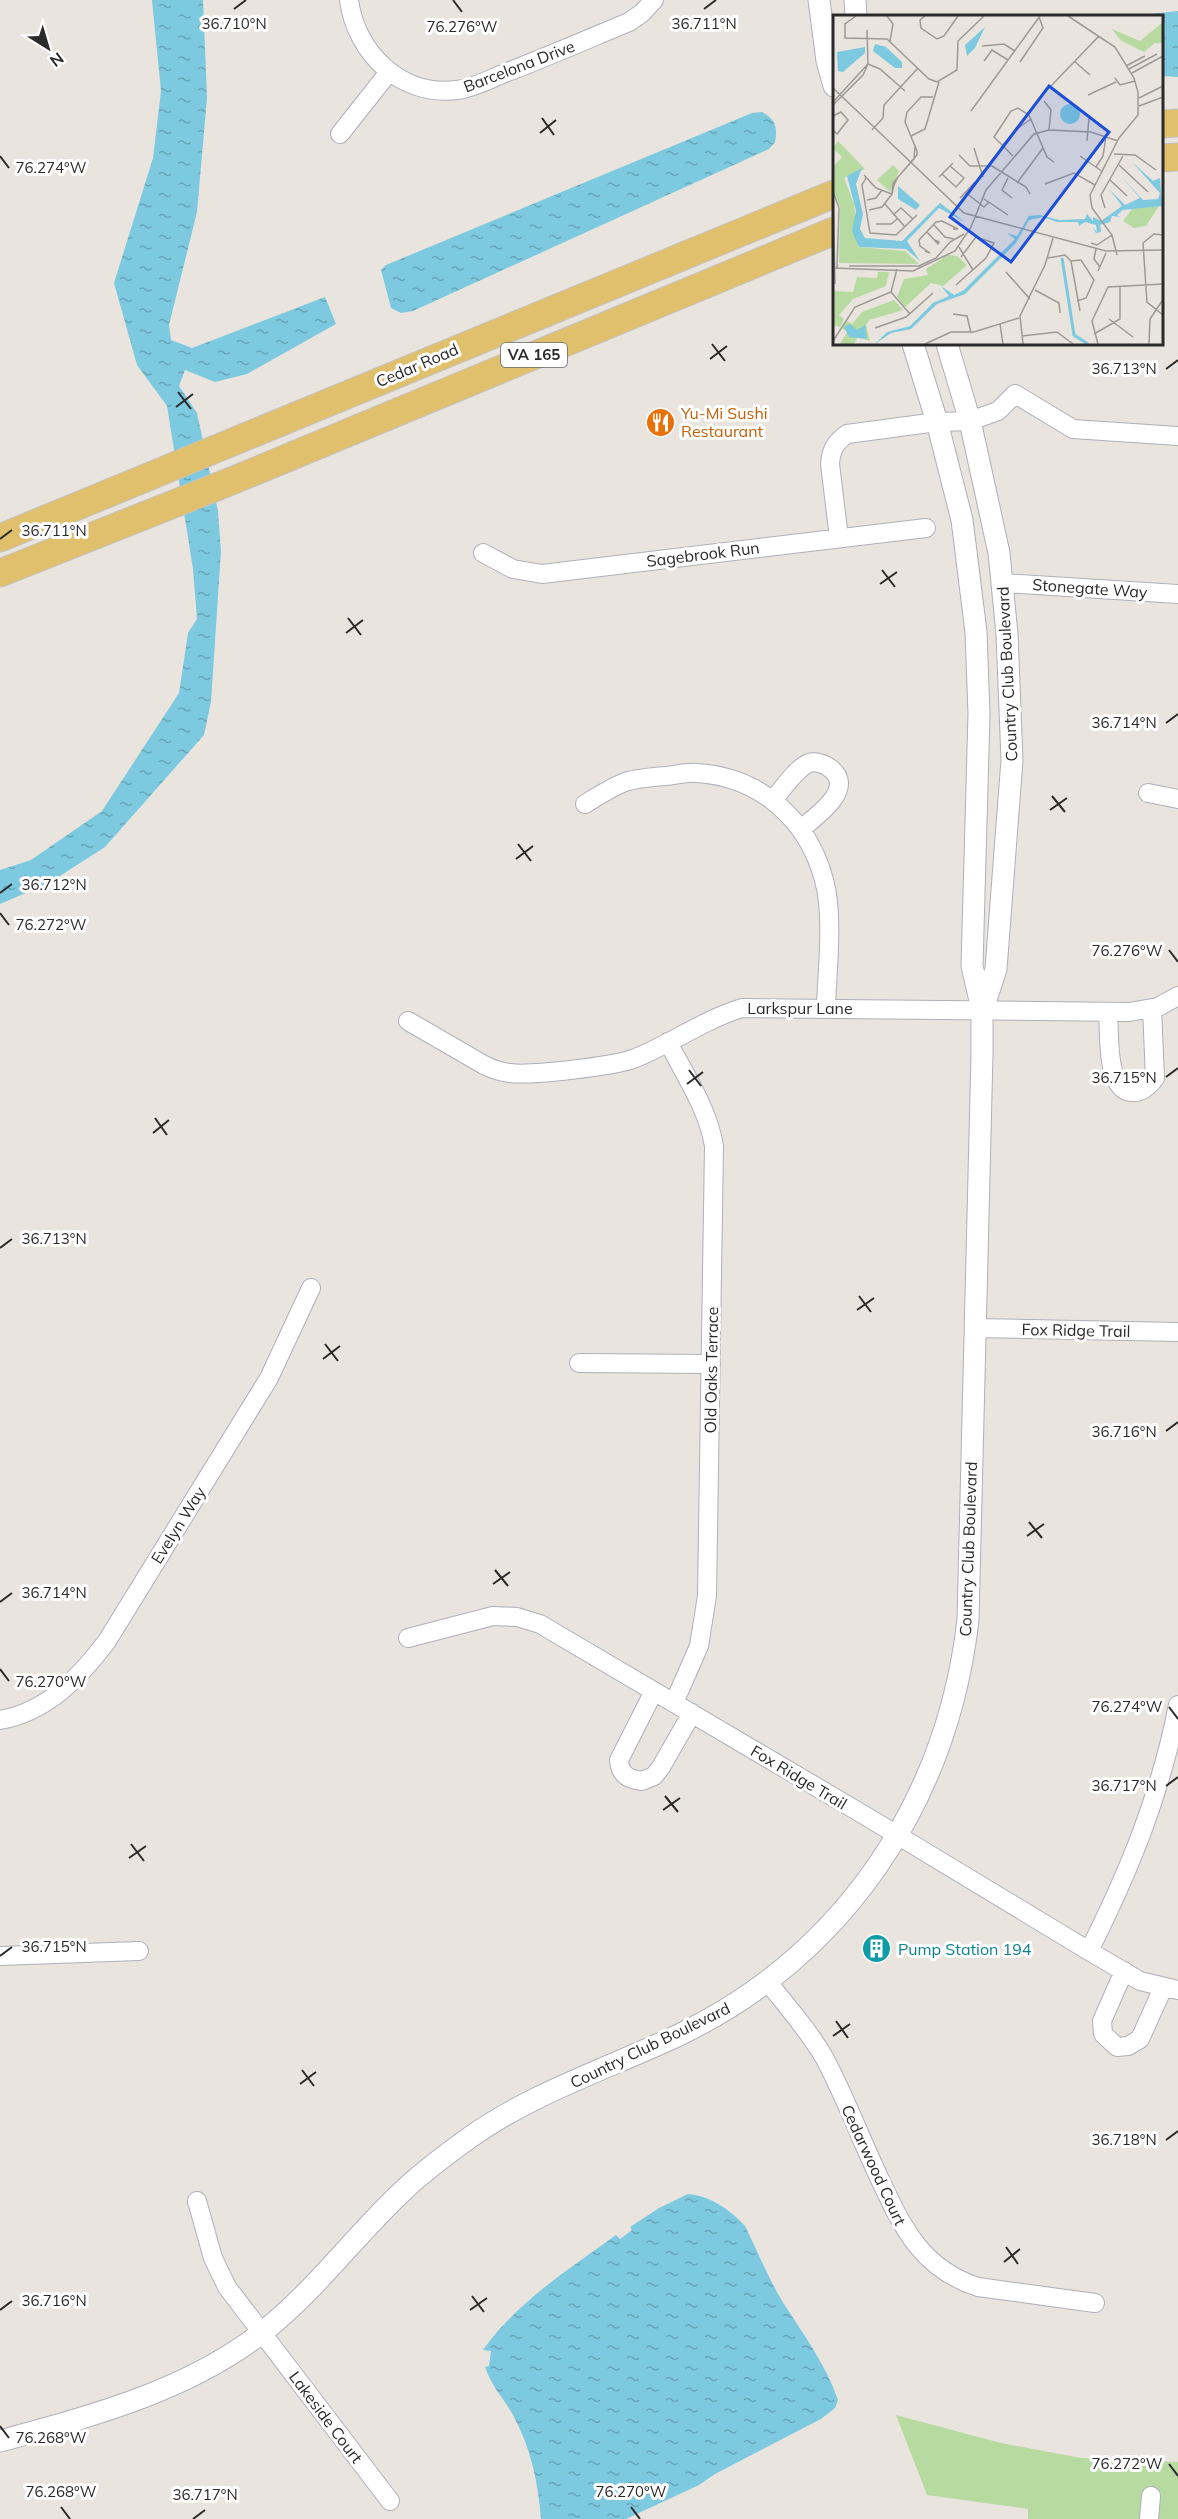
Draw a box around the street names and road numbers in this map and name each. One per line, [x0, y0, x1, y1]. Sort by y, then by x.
street label: Barcelona Drive [461, 36, 577, 96]
street label: Cedar Road [373, 339, 461, 391]
road number: VA 165 [501, 343, 567, 367]
street label: Sagebrook Run [645, 537, 761, 571]
street label: Stonegate Way [1032, 574, 1149, 602]
street label: Country Club Boulevard [992, 586, 1022, 762]
street label: Larkspur Lane [747, 998, 853, 1018]
street label: Old Oaks Terrace [700, 1306, 722, 1434]
street label: Fox Ridge Trail [1021, 1319, 1131, 1341]
street label: Country Club Boulevard [955, 1461, 981, 1637]
street label: Evelyn Way [146, 1482, 210, 1567]
street label: Fox Ridge Trail [747, 1740, 851, 1814]
street label: Country Club Boulevard [567, 1998, 733, 2092]
street label: Cedarwood Court [837, 2101, 911, 2229]
street label: Lakeside Court [285, 2367, 367, 2467]

